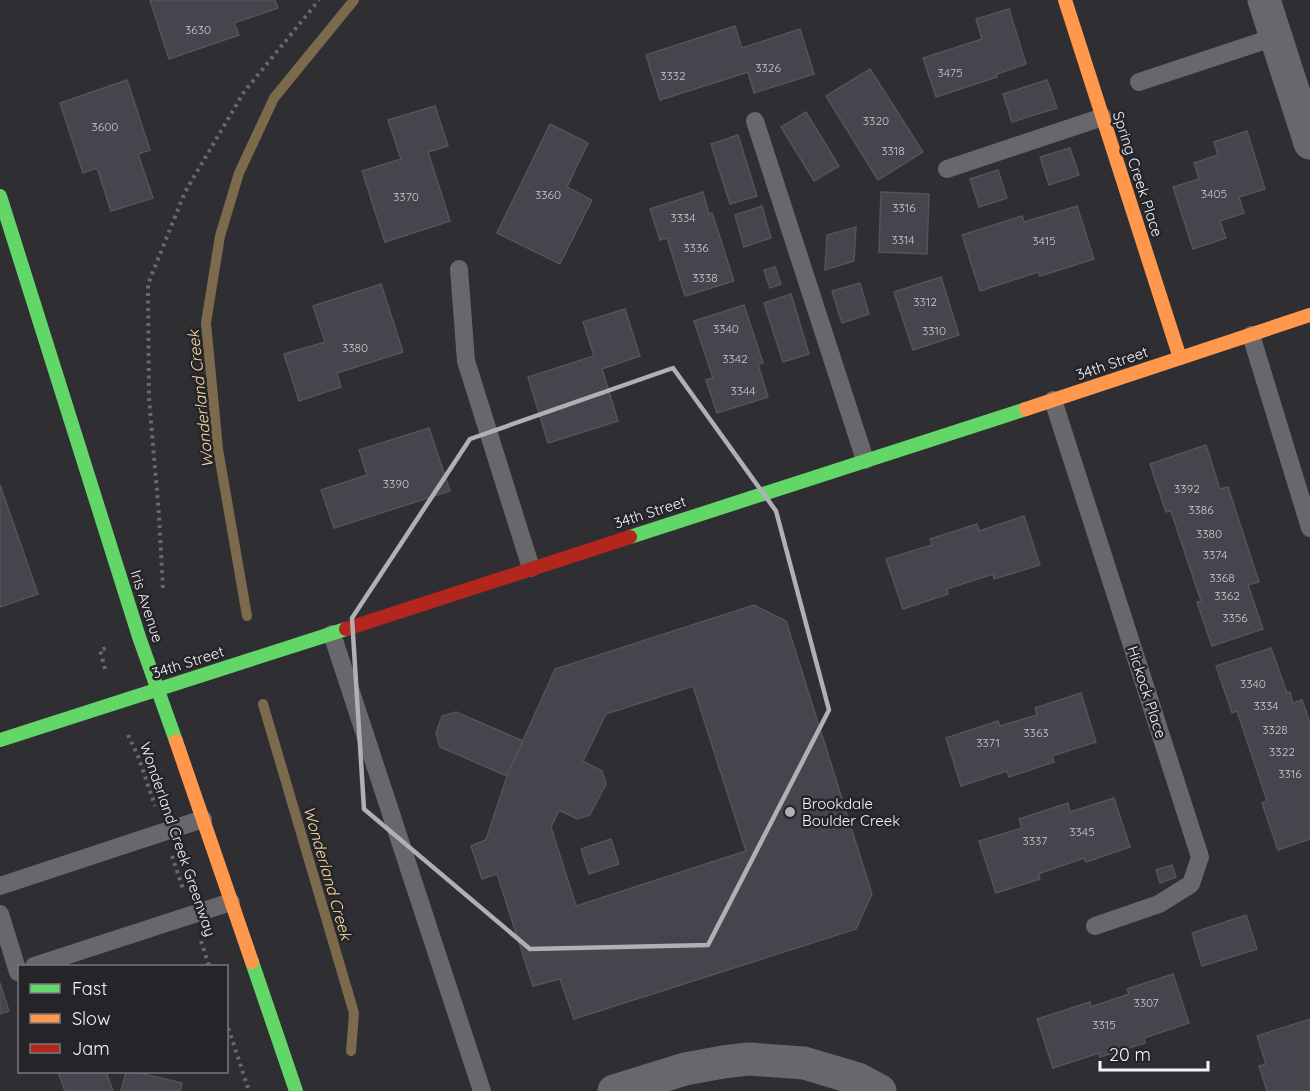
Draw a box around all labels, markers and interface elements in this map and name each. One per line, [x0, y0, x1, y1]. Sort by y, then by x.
house number: 3630 [185, 22, 211, 37]
house number: 3326 [755, 60, 781, 75]
house number: 3475 [938, 65, 962, 80]
house number: 3332 [660, 68, 686, 83]
street label: Spring Creek Place [1109, 109, 1167, 239]
house number: 3320 [863, 113, 889, 128]
house number: 3600 [91, 119, 119, 134]
house number: 3318 [881, 143, 905, 158]
house number: 3405 [1201, 186, 1227, 201]
house number: 3360 [535, 187, 561, 202]
house number: 3370 [393, 189, 419, 204]
house number: 3316 [892, 200, 916, 215]
house number: 3334 [670, 210, 696, 225]
house number: 3314 [891, 232, 915, 247]
house number: 3415 [1032, 233, 1056, 248]
house number: 3336 [683, 240, 709, 255]
house number: 3338 [692, 270, 718, 285]
house number: 3312 [913, 294, 937, 309]
house number: 3340 [713, 321, 739, 336]
house number: 3310 [922, 323, 946, 338]
water label: Wonderland Creek [183, 328, 217, 469]
house number: 3380 [342, 340, 368, 355]
street label: 34th Street [1074, 342, 1150, 384]
house number: 3342 [722, 351, 748, 366]
house number: 3344 [730, 383, 756, 398]
house number: 3390 [383, 476, 409, 491]
house number: 3392 [1174, 481, 1200, 496]
street label: 34th Street [612, 491, 688, 533]
house number: 3386 [1188, 502, 1214, 517]
house number: 3380 [1196, 526, 1222, 541]
house number: 3374 [1203, 547, 1227, 562]
street label: Iris Avenue [126, 567, 168, 645]
house number: 3368 [1209, 570, 1235, 585]
house number: 3362 [1214, 588, 1240, 603]
house number: 3356 [1222, 610, 1248, 625]
street label: 34th Street [150, 641, 226, 683]
street label: Hickock Place [1123, 643, 1171, 741]
house number: 3340 [1240, 676, 1266, 691]
house number: 3334 [1253, 698, 1279, 713]
house number: 3328 [1262, 722, 1288, 737]
house number: 3363 [1023, 725, 1049, 740]
house number: 3371 [976, 735, 1000, 750]
street label: Wonderland Creek Greenway [136, 739, 220, 939]
house number: 3322 [1269, 744, 1295, 759]
house number: 3316 [1278, 766, 1302, 781]
place label: Brookdale Boulder Creek [802, 794, 900, 830]
water label: Wonderland Creek [299, 804, 357, 944]
marker: Brookdale Boulder Creek [783, 805, 797, 819]
house number: 3345 [1069, 824, 1095, 839]
house number: 3337 [1022, 833, 1048, 848]
legend [18, 965, 228, 1073]
text: Fast [72, 977, 107, 1000]
house number: 3307 [1133, 995, 1159, 1010]
text: Slow [72, 1007, 110, 1030]
house number: 3315 [1092, 1017, 1116, 1032]
scale bar [1100, 1034, 1208, 1072]
text: Jam [72, 1037, 110, 1060]
text: 20 m [1109, 1043, 1151, 1066]

